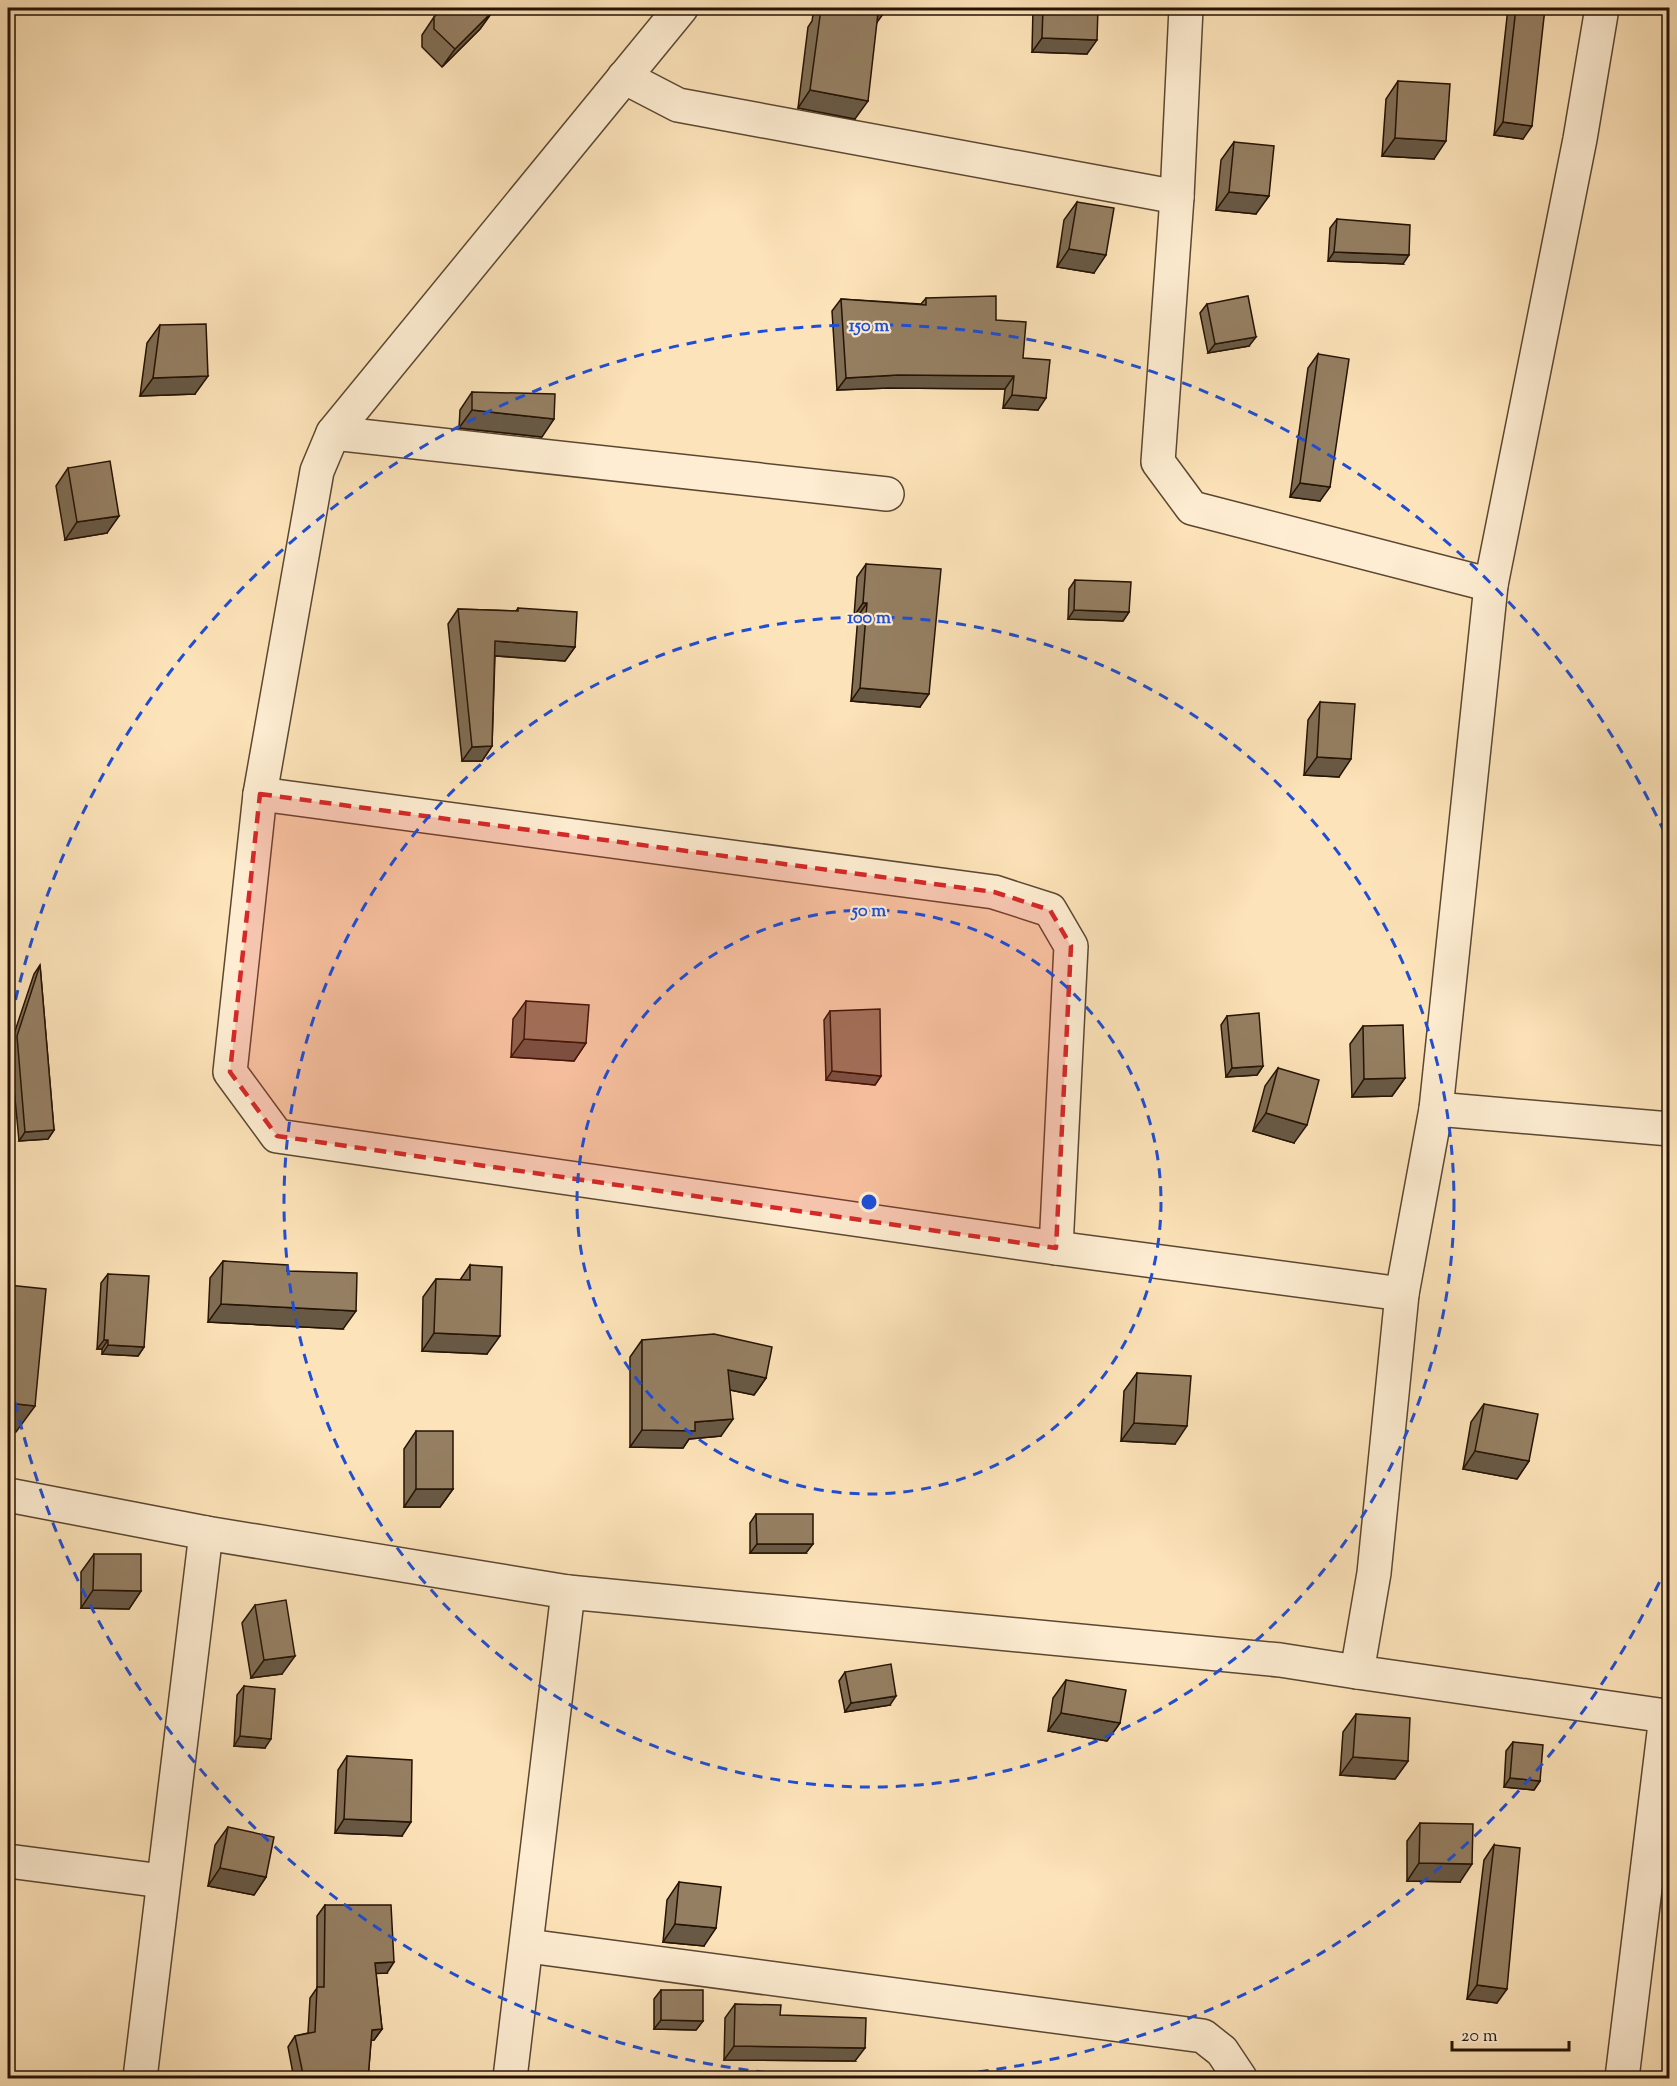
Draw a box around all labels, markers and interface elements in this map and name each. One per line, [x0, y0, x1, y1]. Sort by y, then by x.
text: 150 m [849, 314, 889, 340]
text: 100 m [847, 606, 891, 632]
text: 50 m [850, 899, 886, 925]
centre of rings [859, 1192, 879, 1212]
scale bar [1452, 2014, 1569, 2052]
text: 20 m [1461, 2024, 1498, 2050]

